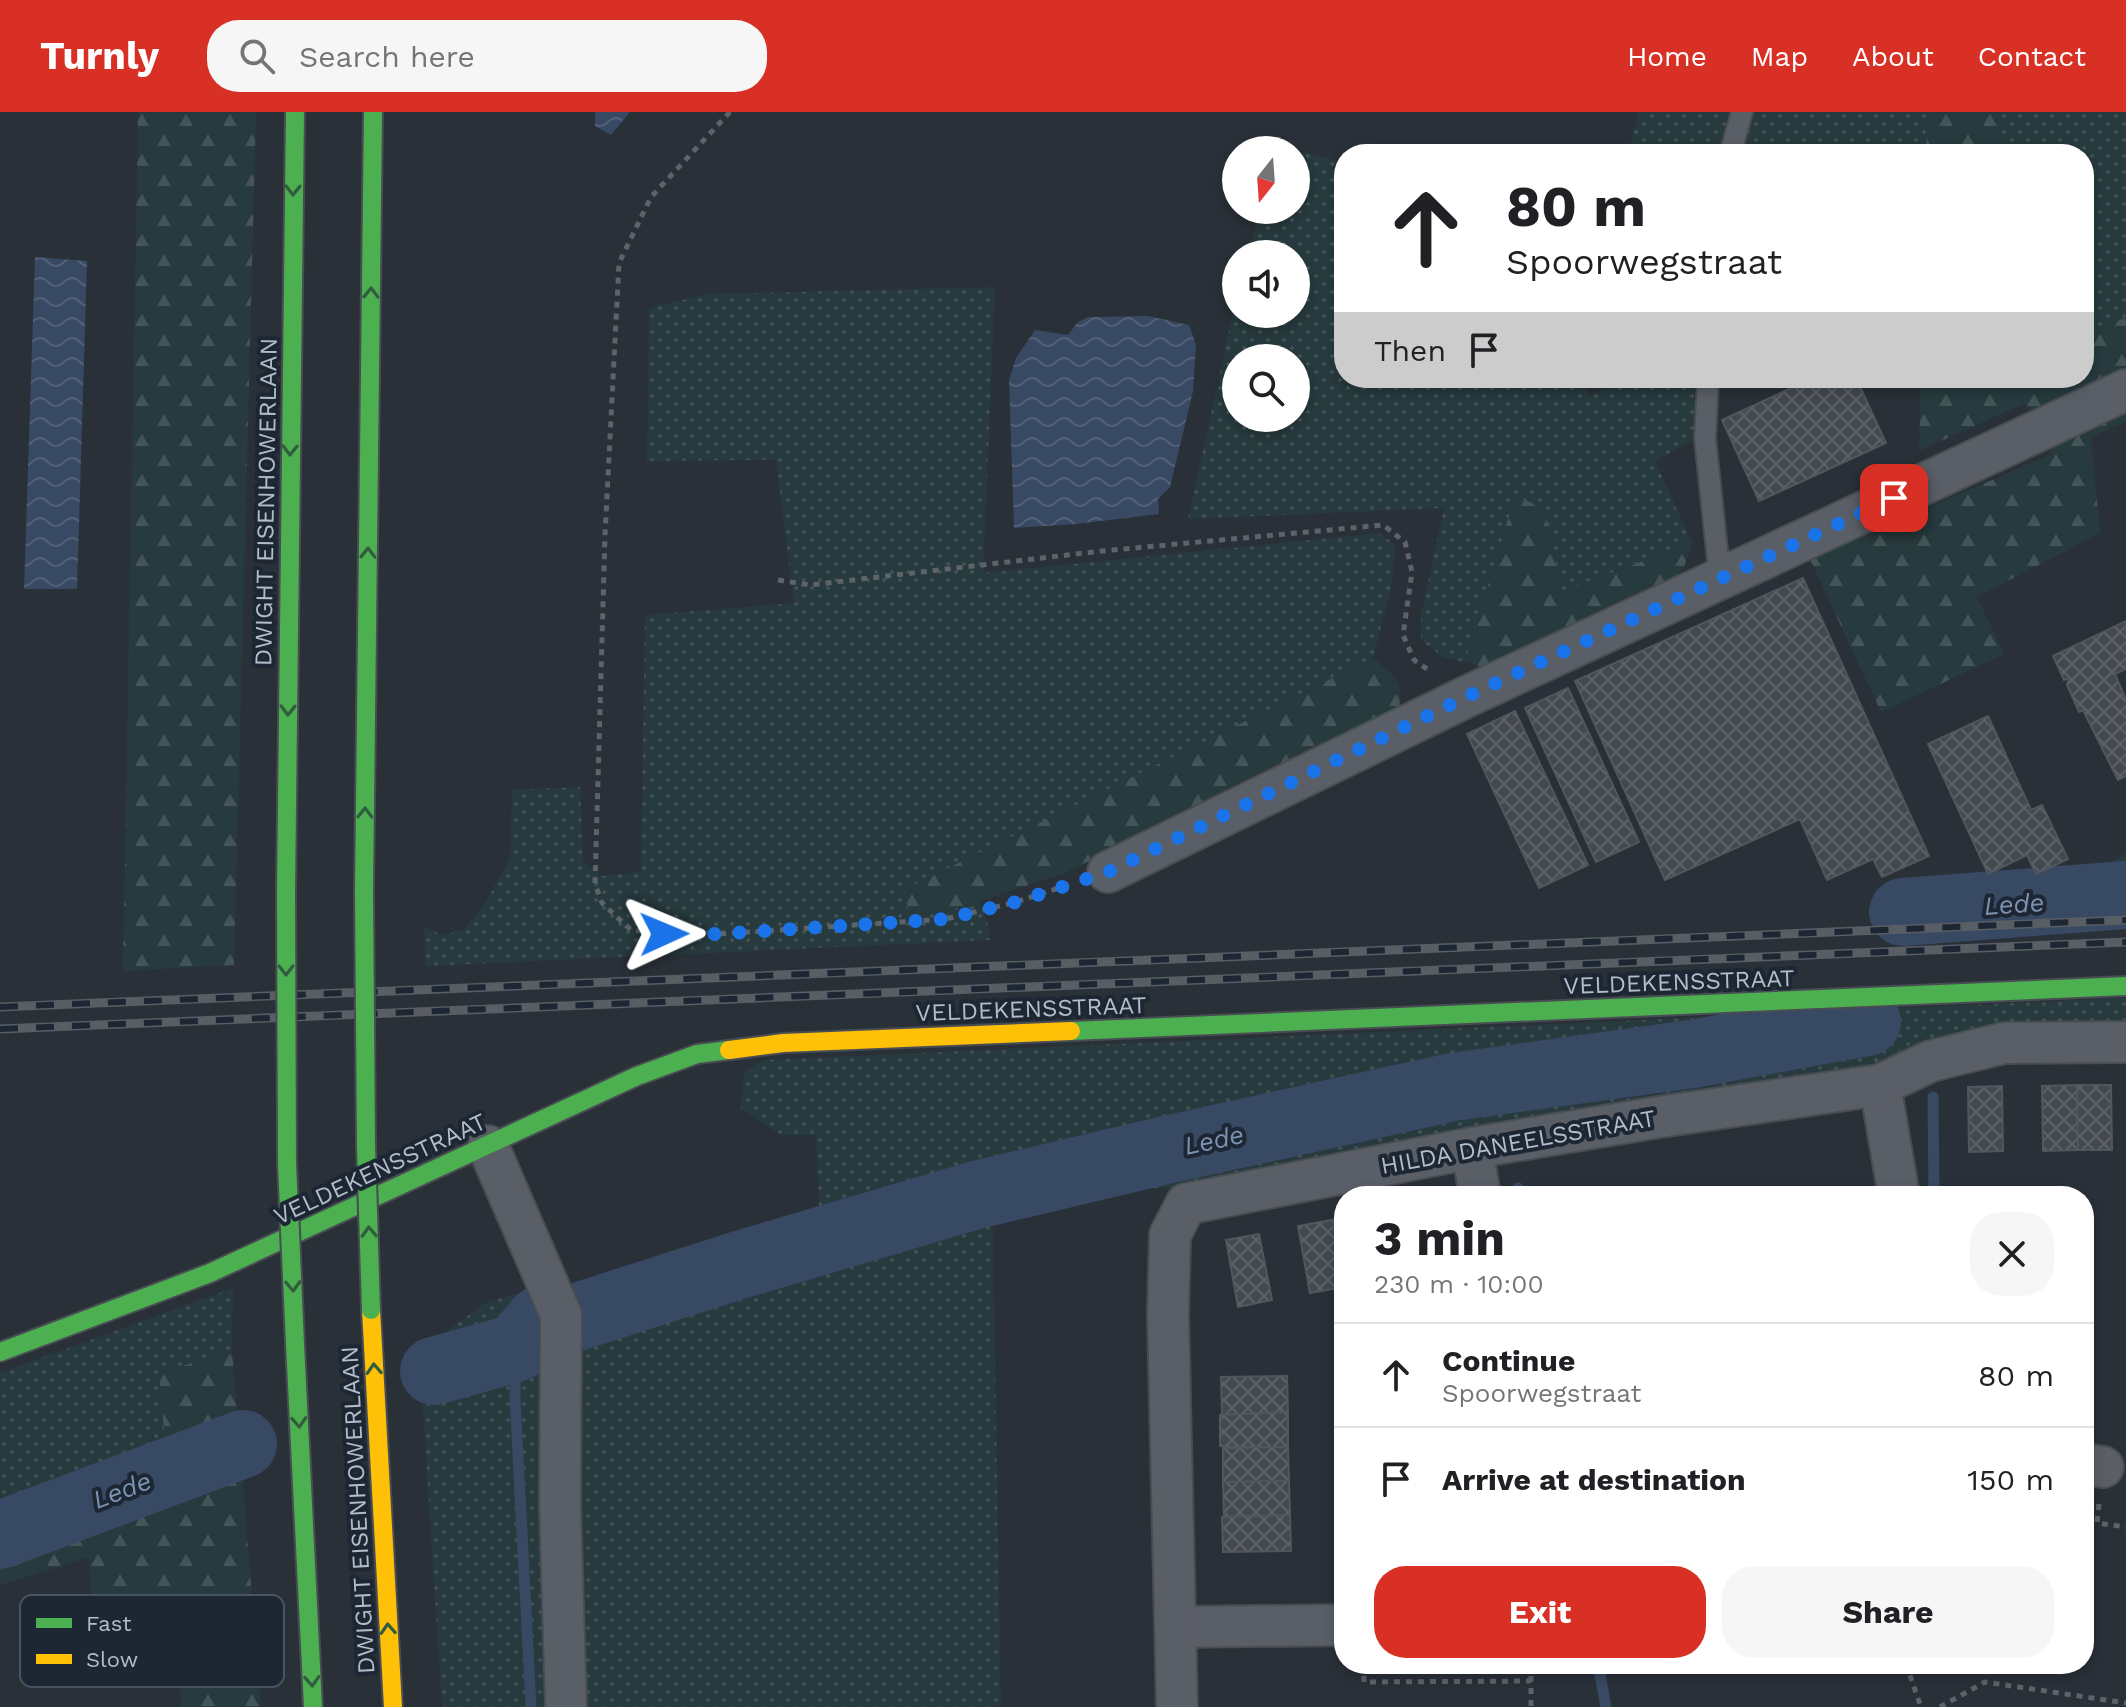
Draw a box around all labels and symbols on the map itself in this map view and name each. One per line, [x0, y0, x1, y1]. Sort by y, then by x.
north arrow [1222, 136, 1310, 224]
one-way arrow [284, 184, 302, 197]
one-way arrow [362, 286, 380, 299]
street label: DWIGHT EISENHOWERLAAN [249, 338, 283, 666]
one-way arrow [281, 444, 299, 457]
pin [1860, 464, 1928, 532]
one-way arrow [359, 546, 377, 559]
one-way arrow [279, 704, 297, 717]
one-way arrow [356, 806, 374, 819]
water label: Lede [1983, 887, 2045, 921]
position arrow [622, 892, 706, 976]
one-way arrow [277, 964, 295, 977]
street label: VELDEKENSSTRAAT [1563, 964, 1795, 1000]
street label: VELDEKENSSTRAAT [915, 991, 1147, 1027]
street label: HILDA DANEELSSTRAAT [1378, 1104, 1658, 1180]
street label: VELDEKENSSTRAAT [269, 1107, 491, 1231]
water label: Lede [1181, 1119, 1247, 1161]
one-way arrow [360, 1225, 377, 1238]
one-way arrow [284, 1280, 301, 1293]
street label: DWIGHT EISENHOWERLAAN [335, 1345, 381, 1675]
one-way arrow [366, 1363, 383, 1375]
one-way arrow [290, 1416, 307, 1429]
water label: Lede [88, 1465, 156, 1515]
legend [20, 1595, 284, 1687]
text: Fast [86, 1611, 132, 1636]
one-way arrow [380, 1622, 397, 1635]
text: Slow [86, 1647, 138, 1672]
one-way arrow [303, 1675, 320, 1688]

